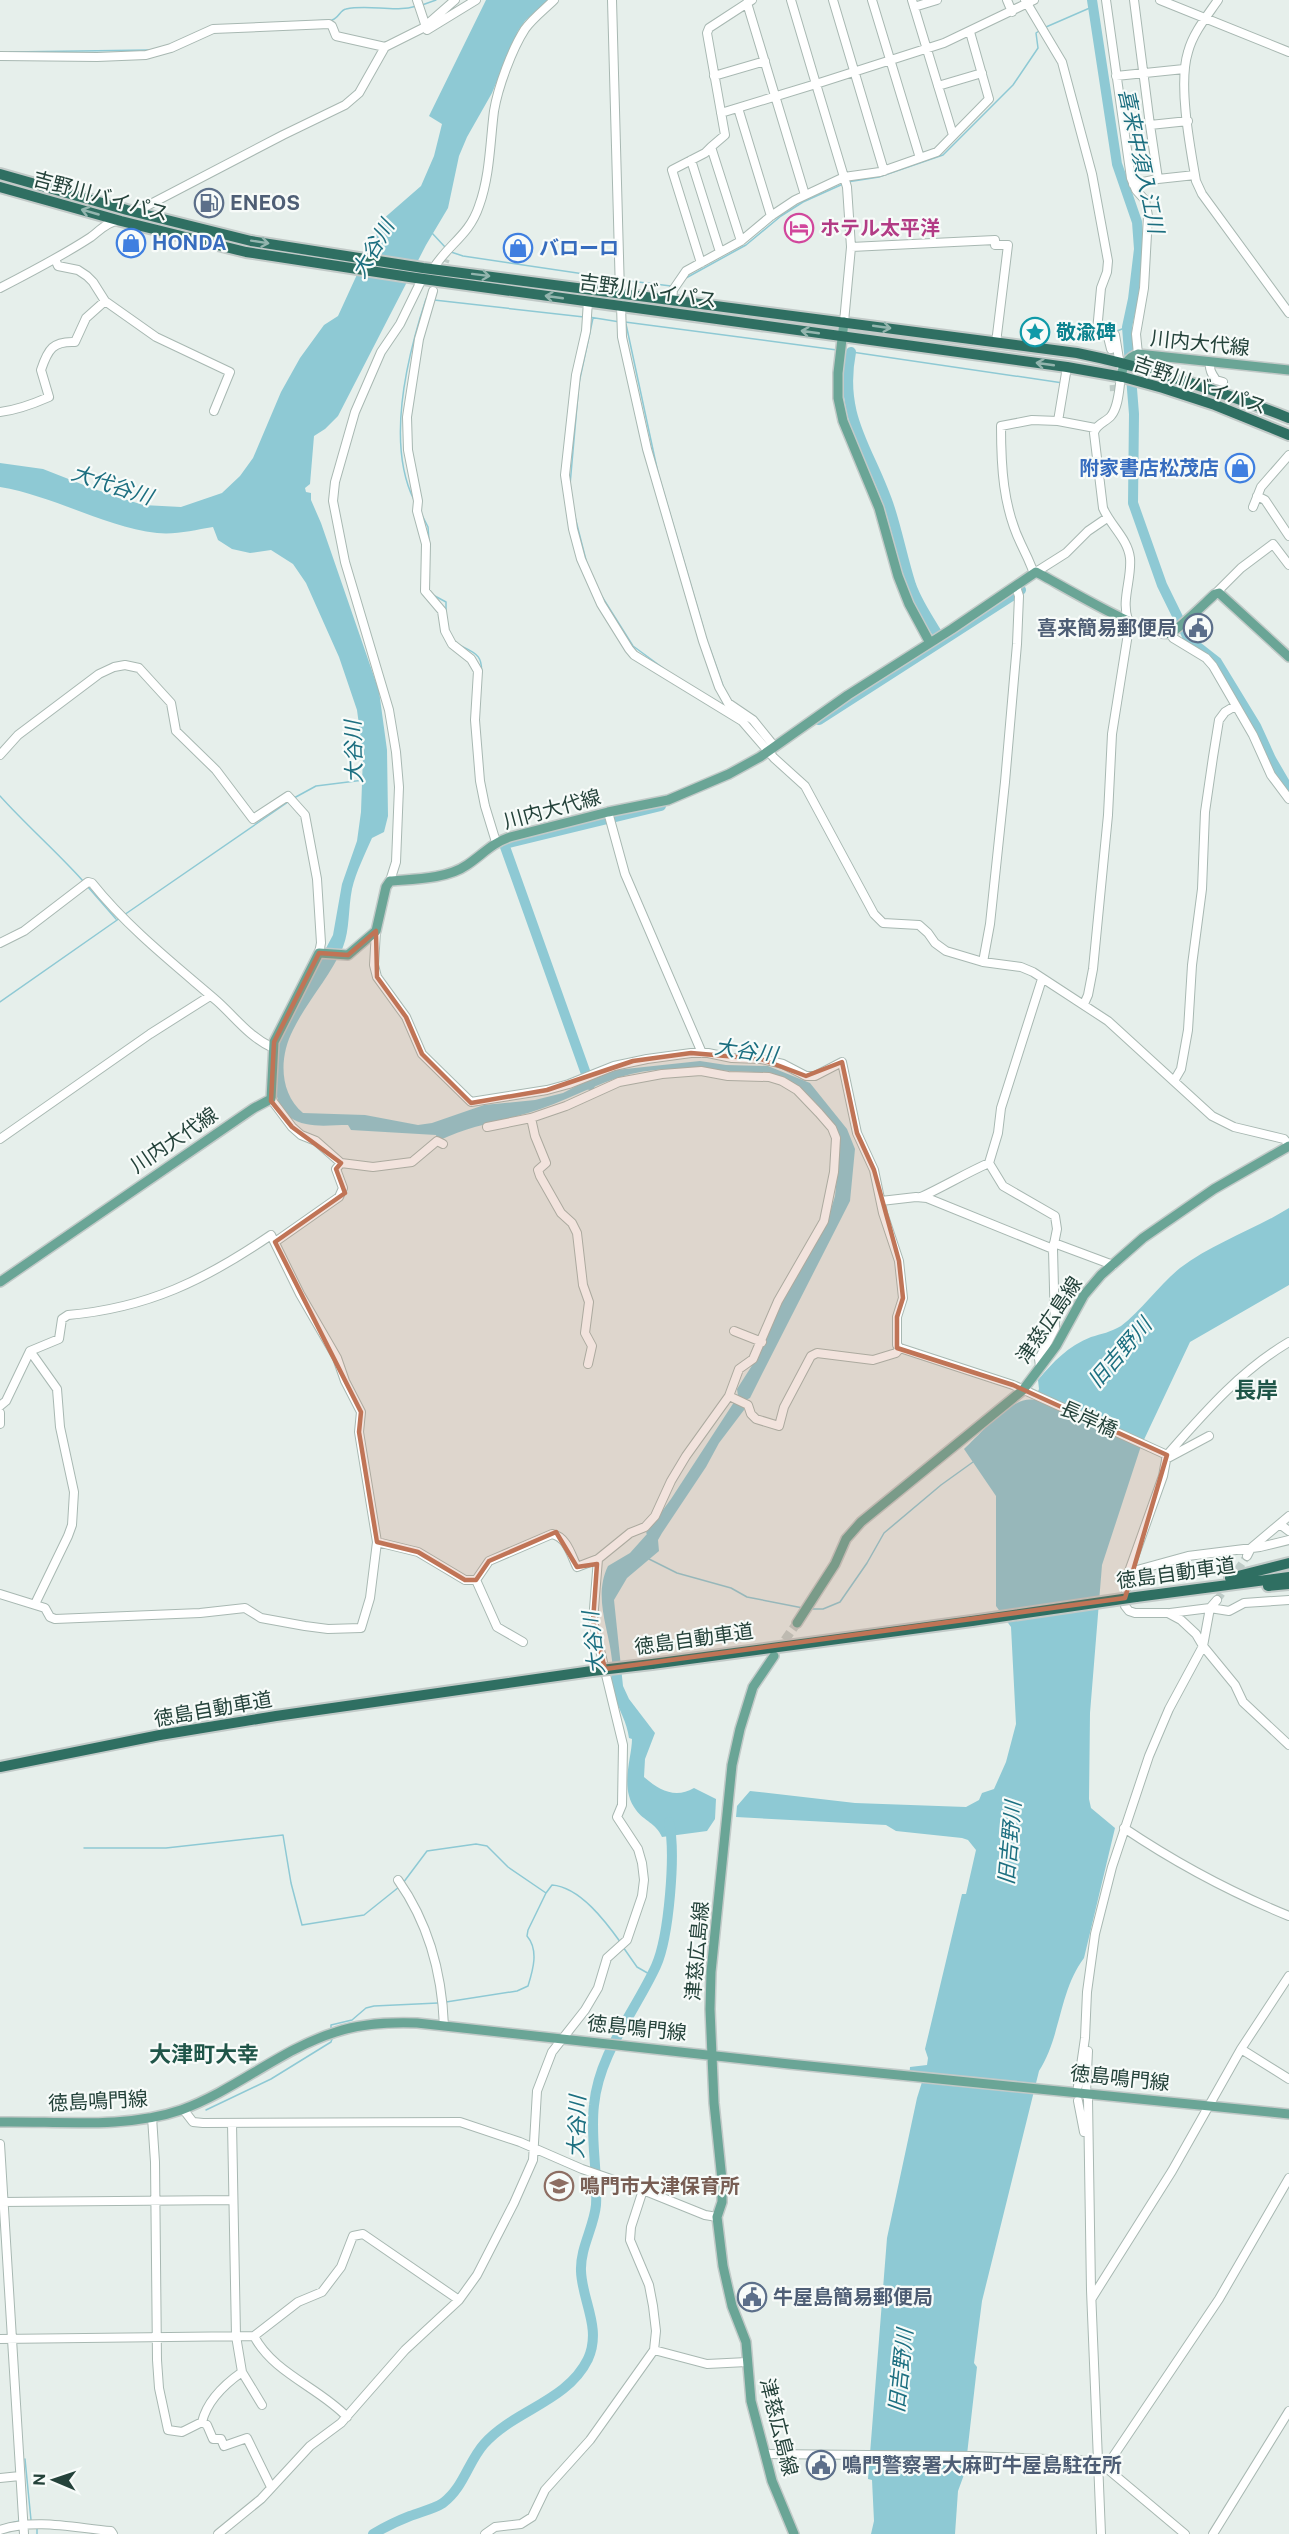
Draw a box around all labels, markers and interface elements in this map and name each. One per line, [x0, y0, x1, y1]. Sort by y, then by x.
water label: 喜来中須入江川 [1114, 86, 1169, 237]
street label: 吉野川バイパス [30, 166, 172, 226]
fuel station icon: ENEOS [193, 187, 225, 219]
place label: ENEOS [230, 191, 300, 215]
one-way arrow [80, 206, 99, 217]
hotel icon: ホテル太平洋 [783, 212, 815, 244]
water label: 大谷川 [346, 213, 400, 282]
place label: ホテル太平洋 [820, 216, 940, 240]
shop icon: HONDA [115, 227, 147, 259]
place label: HONDA [152, 231, 227, 255]
shop icon: バローロ [502, 232, 534, 264]
place label: バローロ [539, 236, 619, 260]
one-way arrow [249, 237, 269, 248]
one-way arrow [470, 269, 490, 280]
street label: 吉野川バイパス [577, 269, 719, 313]
one-way arrow [545, 291, 565, 302]
place icon: 敬渝碑 [1019, 316, 1051, 348]
place label: 敬渝碑 [1056, 320, 1116, 344]
one-way arrow [872, 322, 892, 333]
one-way arrow [801, 326, 820, 337]
street label: 川内大代線 [1149, 326, 1251, 360]
street label: 吉野川バイパス [1130, 351, 1270, 419]
one-way arrow [1035, 358, 1055, 369]
shop icon: 附家書店松茂店 [1224, 452, 1256, 484]
place label: 附家書店松茂店 [1079, 456, 1219, 480]
water label: 大代谷川 [68, 460, 158, 510]
public building icon: 喜来簡易郵便局 [1182, 612, 1214, 644]
place label: 喜来簡易郵便局 [1037, 616, 1177, 640]
water label: 大谷川 [340, 718, 367, 784]
street label: 川内大代線 [501, 784, 603, 834]
water label: 大谷川 [713, 1034, 781, 1068]
street label: 川内大代線 [126, 1102, 222, 1178]
street label: 津慈広島線 [1011, 1272, 1087, 1368]
water label: 旧吉野川 [1083, 1311, 1158, 1393]
district label: 長岸 [1234, 1377, 1278, 1403]
street label: 長岸橋 [1057, 1396, 1121, 1442]
street label: 徳島自動車道 [1115, 1553, 1237, 1593]
water label: 大谷川 [578, 1608, 609, 1676]
street label: 徳島自動車道 [633, 1619, 755, 1659]
street label: 徳島自動車道 [152, 1687, 274, 1731]
water label: 旧吉野川 [993, 1798, 1026, 1886]
street label: 津慈広島線 [681, 1900, 713, 2002]
street label: 徳島鳴門線 [586, 2011, 688, 2045]
district label: 大津町大幸 [149, 2041, 259, 2067]
street label: 徳島鳴門線 [1069, 2061, 1171, 2095]
street label: 徳島鳴門線 [47, 2086, 149, 2116]
water label: 大谷川 [563, 2093, 590, 2159]
school or university icon: 鳴門市大津保育所 [543, 2170, 575, 2202]
place label: 鳴門市大津保育所 [580, 2174, 740, 2198]
public building icon: 牛屋島簡易郵便局 [736, 2281, 768, 2313]
place label: 牛屋島簡易郵便局 [773, 2285, 933, 2309]
water label: 旧吉野川 [884, 2326, 918, 2414]
street label: 津慈広島線 [755, 2376, 803, 2478]
public building icon: 鳴門警察署大麻町牛屋島駐在所 [805, 2449, 837, 2481]
north arrow [24, 2450, 84, 2510]
place label: 鳴門警察署大麻町牛屋島駐在所 [842, 2453, 1122, 2477]
text: N [30, 2473, 49, 2486]

